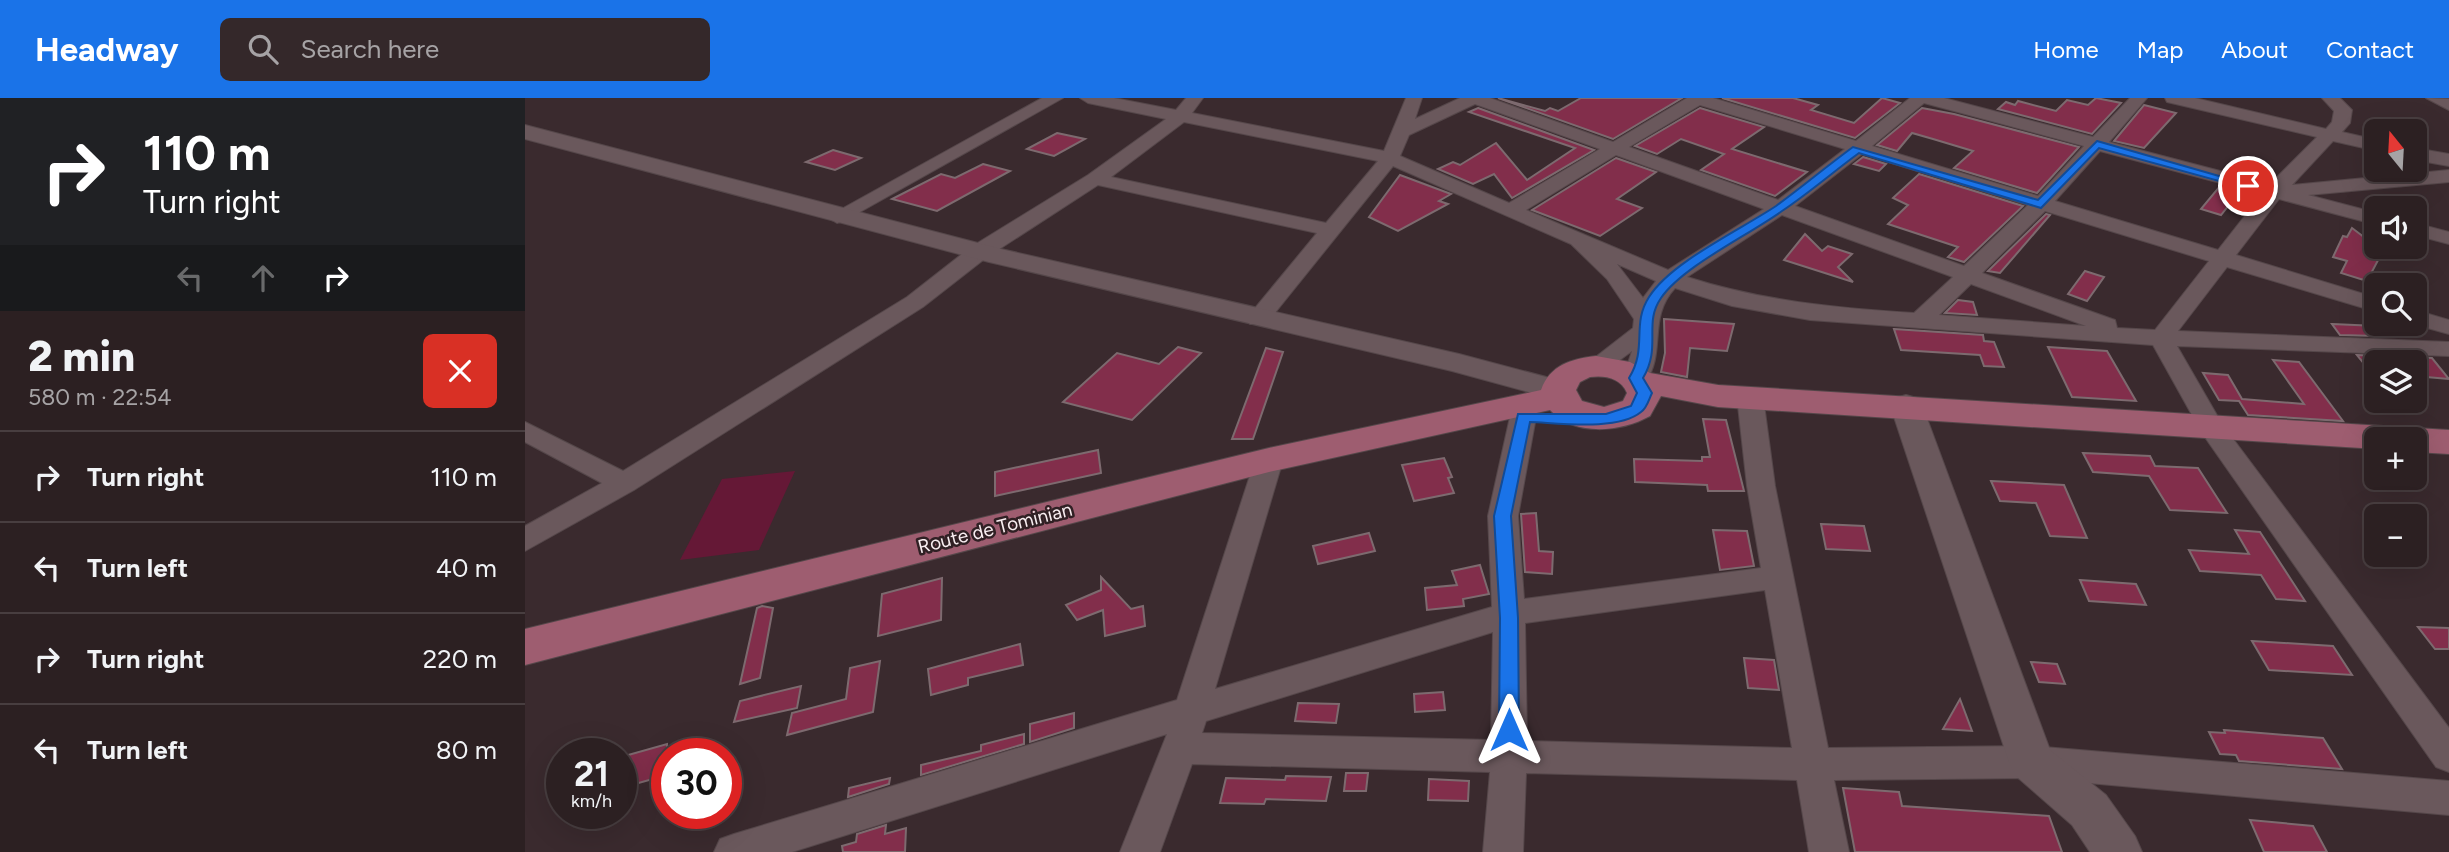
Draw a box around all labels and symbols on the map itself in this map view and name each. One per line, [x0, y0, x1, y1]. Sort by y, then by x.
north arrow [2364, 119, 2427, 182]
pin [2218, 156, 2278, 216]
street label: Route de Tominian [915, 498, 1075, 558]
position arrow [1472, 693, 1546, 767]
speed limit sign: 30 [651, 738, 742, 829]

